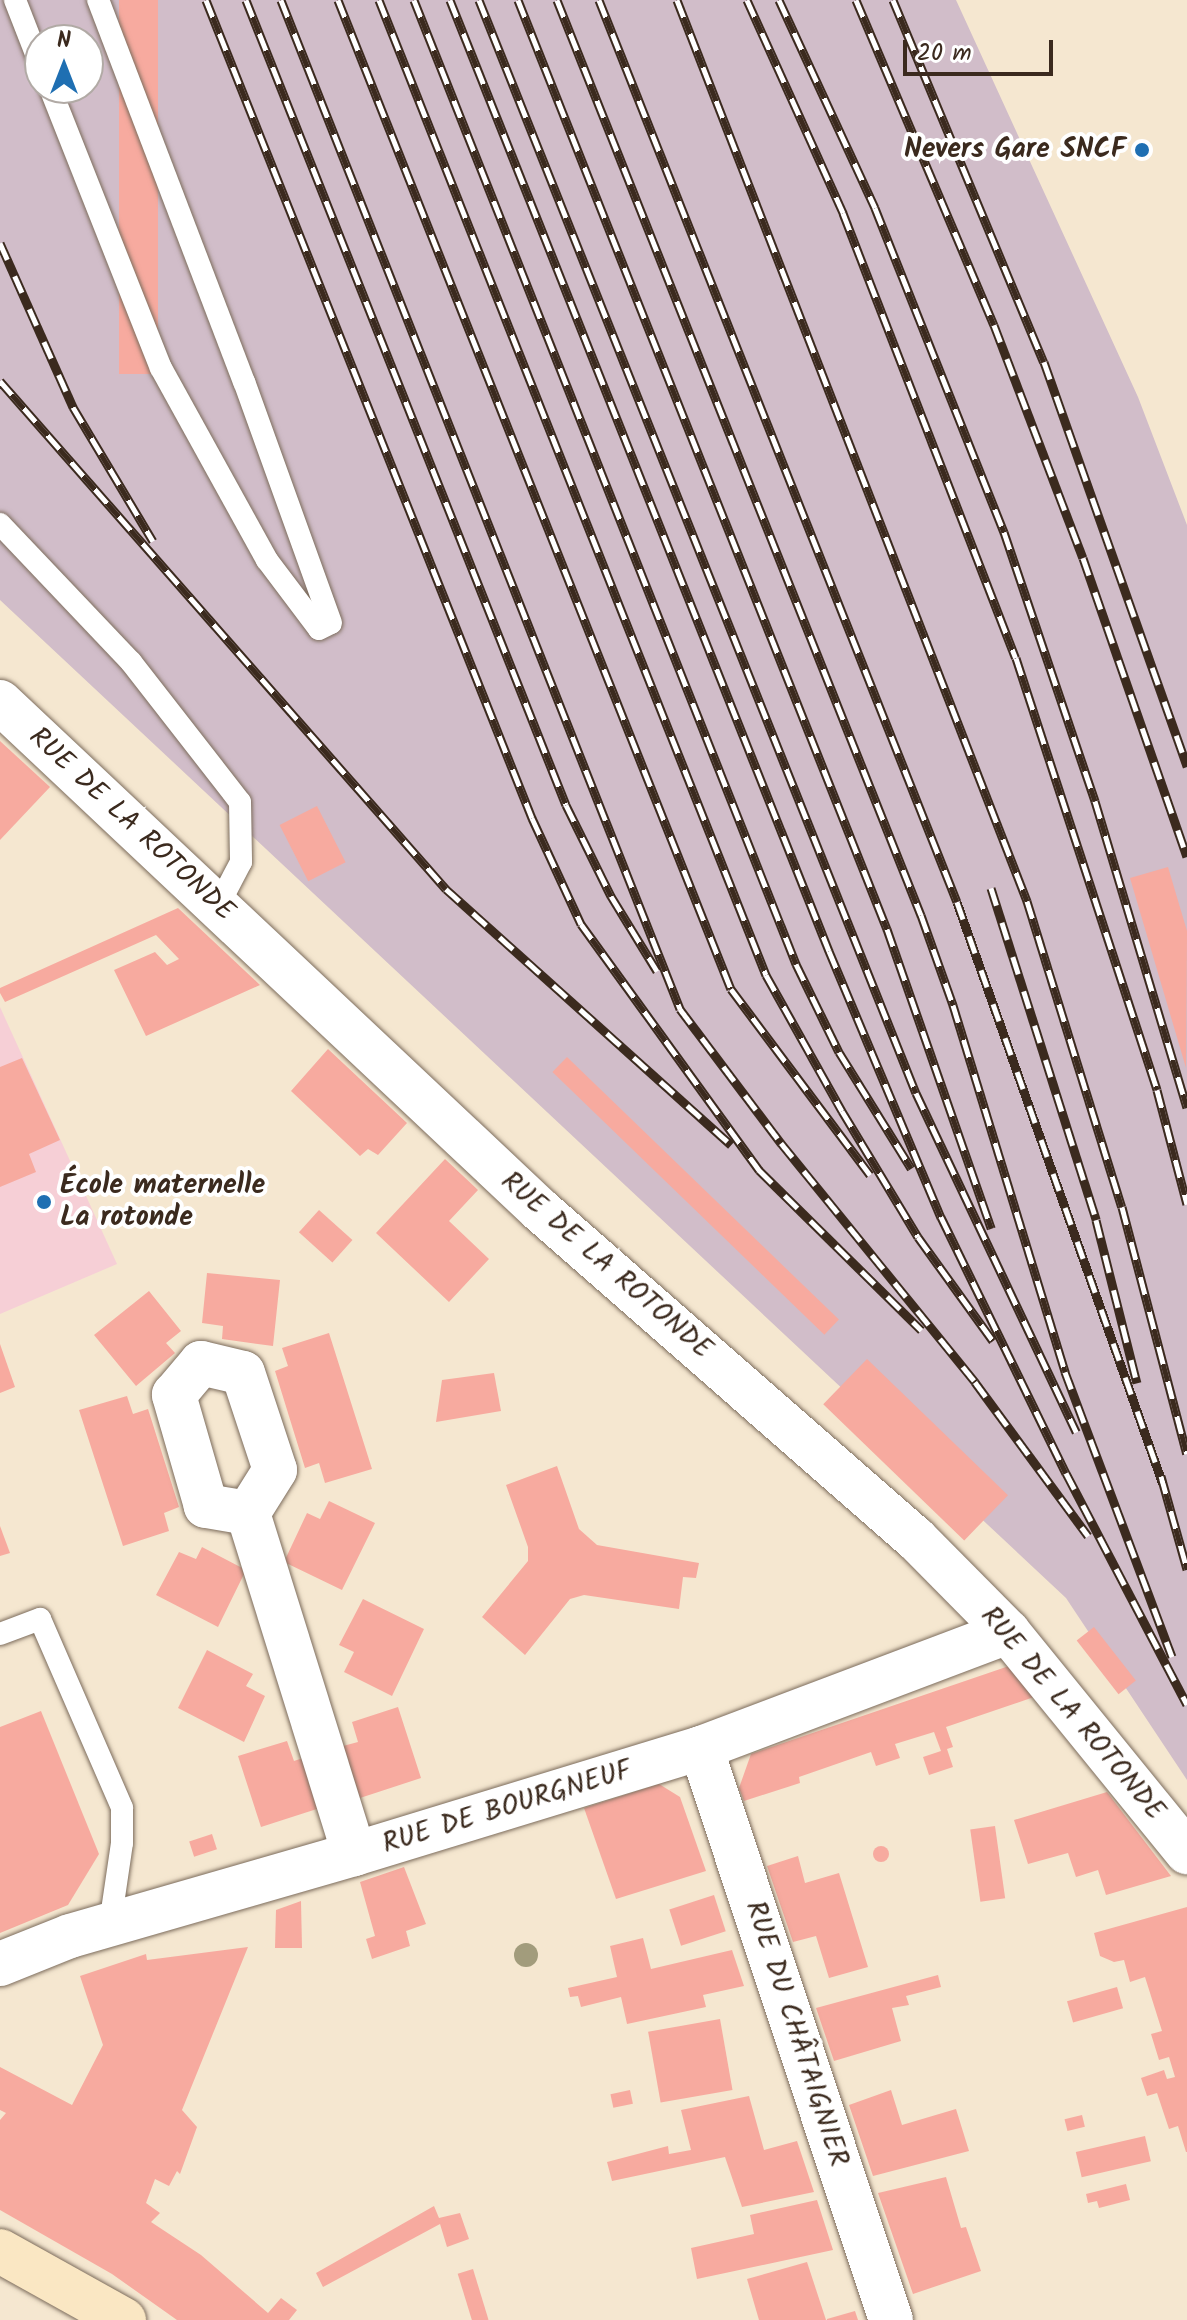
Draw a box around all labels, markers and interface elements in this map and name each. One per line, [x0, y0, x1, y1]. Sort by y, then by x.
north arrow [24, 24, 104, 104]
text: N [57, 24, 71, 59]
scale bar [907, 24, 1057, 74]
text: 20 m [917, 34, 972, 73]
place label: Nevers Gare SNCF [904, 133, 1126, 167]
marker: Nevers Gare SNCF [1133, 141, 1151, 159]
street label: RUE DE LA ROTONDE [21, 721, 241, 929]
street label: RUE DE LA ROTONDE [493, 1165, 719, 1367]
place label: École maternelle La rotonde [60, 1169, 265, 1235]
marker: École maternelle La rotonde [35, 1193, 53, 1211]
street label: RUE DE LA ROTONDE [973, 1600, 1171, 1828]
street label: RUE DE BOURGNEUF [379, 1754, 635, 1862]
street label: RUE DU CHÂTAIGNIER [737, 1897, 855, 2171]

